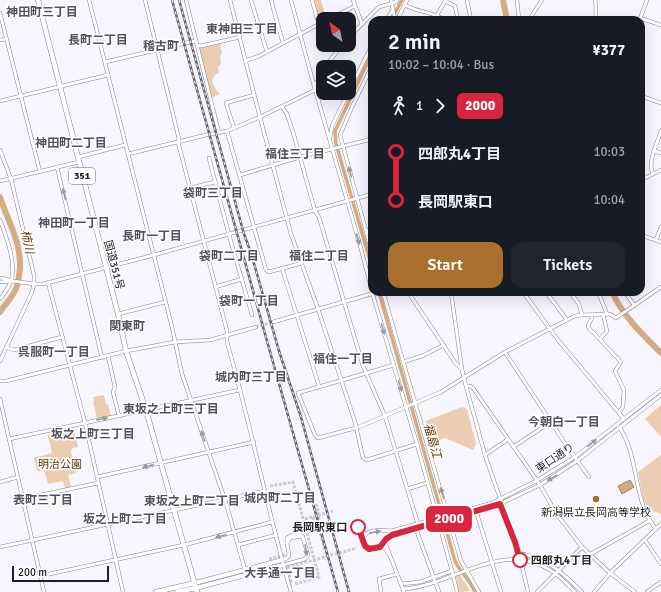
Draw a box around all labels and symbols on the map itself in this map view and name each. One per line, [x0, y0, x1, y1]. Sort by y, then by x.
district label: 神田町三丁目 [6, 5, 78, 20]
north arrow [316, 12, 356, 52]
district label: 東神田三丁目 [206, 22, 278, 37]
district label: 長町二丁目 [68, 33, 128, 48]
district label: 稽古町 [143, 39, 179, 54]
district label: 神田町二丁目 [35, 136, 107, 151]
district label: 福住三丁目 [265, 147, 325, 162]
one-way arrow [346, 166, 352, 178]
road number: 351 [69, 168, 95, 184]
district label: 袋町三丁目 [182, 186, 243, 201]
one-way arrow [61, 188, 67, 200]
district label: 神田町一丁目 [38, 216, 110, 231]
water label: 柿川 [17, 229, 37, 257]
district label: 長町一丁目 [122, 229, 182, 244]
one-way arrow [355, 233, 361, 245]
street label: 国道351号 [101, 239, 127, 291]
district label: 袋町二丁目 [198, 249, 259, 264]
district label: 福住二丁目 [289, 249, 349, 264]
district label: 袋町一丁目 [218, 294, 279, 309]
district label: 関東町 [109, 319, 145, 334]
one-way arrow [380, 323, 386, 335]
district label: 呉服町一丁目 [18, 345, 90, 360]
district label: 福住一丁目 [313, 352, 373, 367]
district label: 城内町三丁目 [215, 370, 287, 385]
one-way arrow [397, 380, 403, 392]
district label: 東坂之上町三丁目 [123, 402, 219, 417]
district label: 今朝白一丁目 [528, 415, 600, 430]
one-way arrow [96, 416, 108, 422]
water label: 福島江 [420, 422, 445, 462]
district label: 坂之上町三丁目 [51, 427, 135, 442]
one-way arrow [200, 430, 206, 442]
one-way arrow [586, 439, 597, 447]
street label: 東口通り [533, 440, 577, 476]
park label: 明治公園 [38, 458, 82, 471]
one-way arrow [142, 463, 154, 469]
one-way arrow [547, 474, 557, 482]
one-way arrow [439, 487, 445, 499]
district label: 城内町二丁目 [244, 491, 316, 506]
district label: 表町三丁目 [13, 493, 73, 508]
district label: 東坂之上町二丁目 [144, 494, 240, 509]
marker: 新潟県立長岡高等学校 [591, 494, 601, 504]
line badge: 2000 [421, 506, 477, 532]
place label: 新潟県立長岡高等学校 [541, 506, 651, 519]
district label: 坂之上町二丁目 [83, 512, 167, 527]
marker: 長岡駅東口 [350, 519, 366, 535]
place label: 長岡駅東口 [292, 521, 347, 534]
one-way arrow [369, 528, 381, 534]
one-way arrow [215, 533, 227, 539]
one-way arrow [303, 544, 309, 557]
marker: 四郎丸4丁目 [512, 552, 528, 568]
place label: 四郎丸4丁目 [531, 554, 592, 567]
scale bar [12, 564, 109, 583]
district label: 大手通一丁目 [244, 566, 316, 581]

